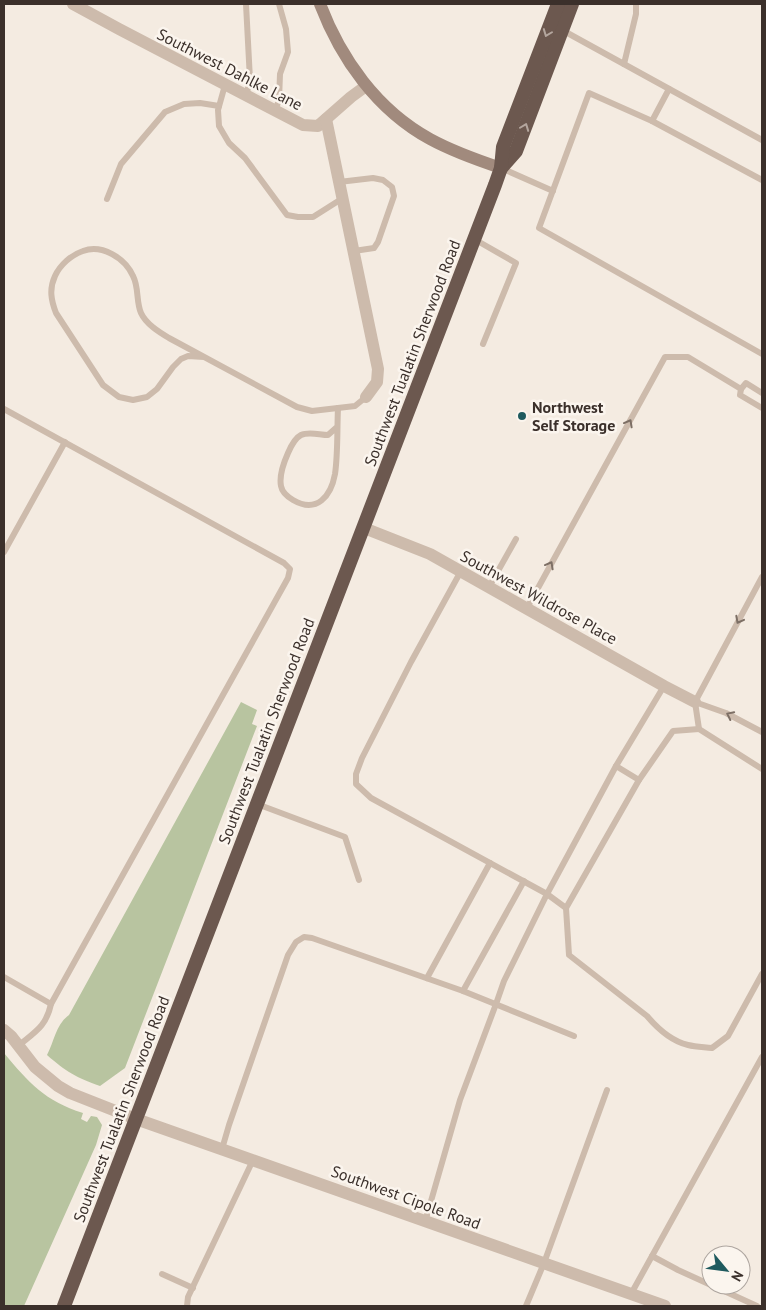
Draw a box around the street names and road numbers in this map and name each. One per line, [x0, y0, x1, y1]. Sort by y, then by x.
street label: Southwest Dahlke Lane [154, 24, 306, 114]
street label: Southwest Tualatin Sherwood Road [359, 237, 465, 469]
street label: Southwest Wildrose Place [457, 546, 621, 648]
street label: Southwest Tualatin Sherwood Road [213, 615, 319, 847]
street label: Southwest Tualatin Sherwood Road [68, 993, 174, 1225]
street label: Southwest Cipole Road [329, 1161, 483, 1233]

